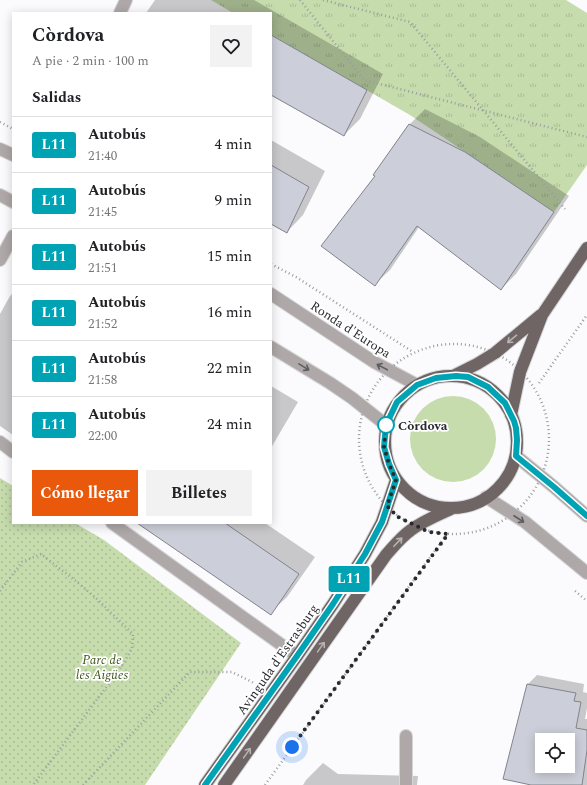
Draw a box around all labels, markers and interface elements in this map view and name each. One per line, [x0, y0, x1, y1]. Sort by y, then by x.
text: Còrdova [32, 21, 104, 50]
button: heart [210, 25, 252, 67]
text: A pie · 2 min · 100 m [32, 51, 149, 71]
text: Salidas [32, 86, 81, 109]
text: Autobús [88, 123, 146, 146]
text: 4 min [214, 133, 252, 156]
text: L11 [42, 134, 66, 155]
text: 21:40 [88, 146, 117, 166]
text: Autobús [88, 179, 146, 202]
text: 9 min [214, 189, 252, 212]
text: L11 [42, 190, 66, 211]
text: 21:45 [88, 202, 117, 222]
text: Autobús [88, 235, 146, 258]
text: 15 min [207, 245, 252, 268]
text: L11 [42, 246, 66, 267]
text: 21:51 [88, 258, 117, 278]
text: Autobús [88, 291, 146, 314]
street label: Ronda d'Europa [306, 296, 395, 364]
text: 16 min [207, 301, 252, 324]
text: L11 [42, 302, 66, 323]
text: 21:52 [88, 314, 117, 334]
one-way arrow [506, 335, 517, 344]
text: Autobús [88, 347, 146, 370]
text: 22 min [207, 357, 252, 380]
text: L11 [42, 358, 66, 379]
one-way arrow [376, 362, 388, 370]
one-way arrow [298, 364, 310, 372]
text: 21:58 [88, 370, 117, 390]
text: Autobús [88, 403, 146, 426]
text: 24 min [207, 413, 252, 436]
text: L11 [42, 414, 66, 435]
marker: Còrdova [377, 416, 395, 434]
place label: Còrdova [398, 416, 448, 436]
text: 22:00 [88, 426, 117, 446]
button: Cómo llegar [32, 470, 138, 516]
button: Billetes [146, 470, 252, 516]
one-way arrow [513, 515, 524, 523]
one-way arrow [393, 537, 403, 547]
line badge: L11 [326, 566, 372, 592]
text: L11 [337, 568, 361, 589]
street label: Avinguda d'Estrasburg [232, 600, 324, 719]
one-way arrow [317, 641, 325, 652]
park label: Parc de les Aigües [76, 650, 129, 685]
map controls [535, 733, 575, 773]
button: locate [535, 733, 575, 773]
your location [282, 737, 302, 757]
one-way arrow [243, 748, 251, 759]

